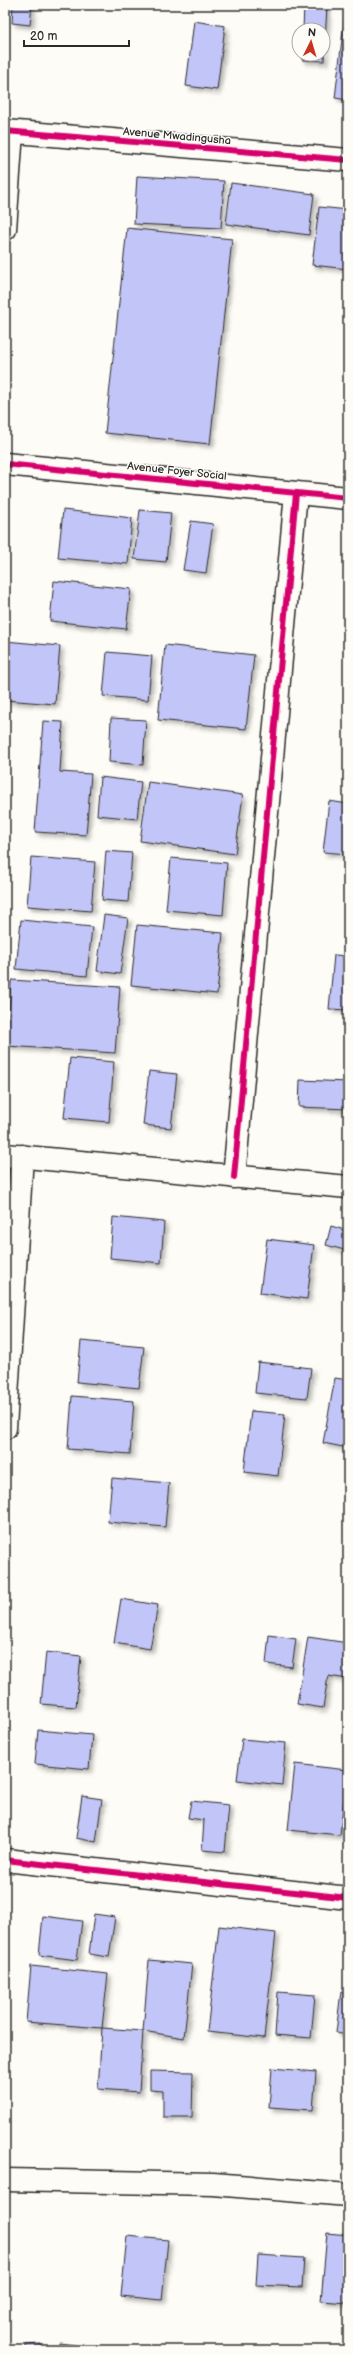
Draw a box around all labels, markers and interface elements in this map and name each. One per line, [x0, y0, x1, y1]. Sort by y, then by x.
scale bar [24, 22, 129, 48]
north arrow [291, 22, 331, 62]
text: N [307, 26, 317, 39]
text: 20 m [30, 29, 57, 44]
street label: Avenue Mwadingusha [123, 125, 231, 147]
street label: Avenue Foyer Social [127, 459, 227, 483]

